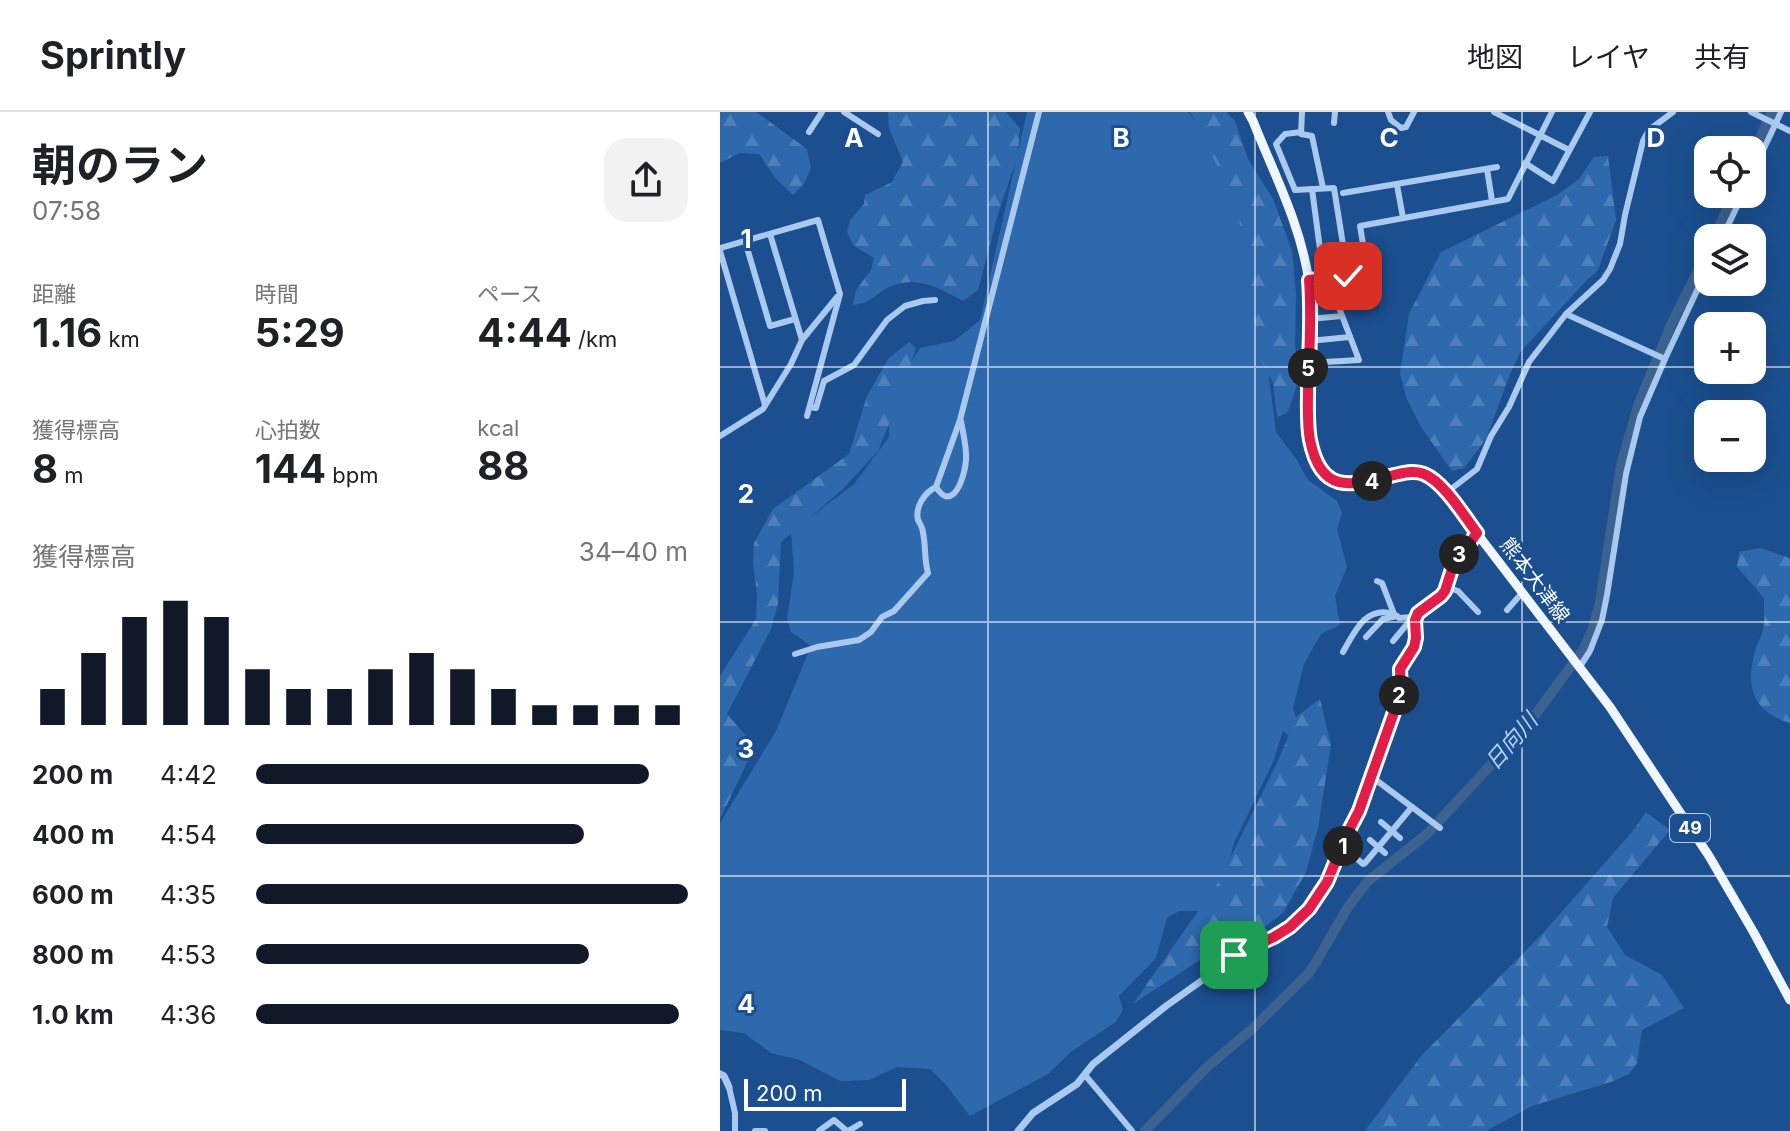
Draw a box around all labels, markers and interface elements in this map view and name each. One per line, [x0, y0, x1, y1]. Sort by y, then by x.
text: Sprintly [40, 32, 186, 78]
text: 地図 [1467, 40, 1523, 74]
text: レイヤ [1567, 40, 1650, 74]
text: 共有 [1694, 40, 1750, 74]
text: A [844, 122, 864, 153]
text: B [1112, 122, 1130, 153]
text: C [1379, 122, 1399, 153]
text: D [1647, 122, 1665, 153]
map controls [1694, 136, 1766, 472]
button: locate [1694, 136, 1766, 208]
text: 朝のラン [32, 138, 208, 192]
button: share [604, 138, 688, 222]
text: 07:58 [32, 195, 101, 226]
text: 1 [740, 223, 752, 254]
button: layers [1694, 224, 1766, 296]
pin [1314, 242, 1382, 310]
icon: check [1326, 254, 1370, 298]
text: 距離 [32, 281, 76, 307]
text: 時間 [255, 281, 299, 307]
text: ペース [477, 281, 542, 307]
text: 1.16 [32, 308, 102, 357]
text: 5:29 [255, 308, 345, 357]
text: 4:44 [477, 308, 572, 357]
button: + [1694, 312, 1766, 384]
text: km [102, 326, 140, 352]
text: /km [572, 326, 617, 352]
pin: 5 [1288, 348, 1328, 388]
text: 5 [1301, 355, 1315, 381]
button: − [1694, 400, 1766, 472]
text: kcal [477, 415, 519, 441]
text: 獲得標高 [32, 417, 120, 443]
text: 心拍数 [255, 417, 321, 443]
text: 88 [477, 441, 529, 490]
text: 8 [32, 444, 58, 493]
text: 144 [255, 444, 326, 493]
pin: 4 [1352, 461, 1392, 501]
text: m [58, 462, 84, 488]
text: bpm [326, 462, 378, 488]
text: 4 [1365, 468, 1379, 494]
text: 2 [738, 478, 754, 509]
street label: 熊本大津線 [1495, 533, 1575, 627]
pin: 3 [1439, 534, 1479, 574]
text: 34–40 m [579, 536, 688, 567]
text: 獲得標高 [32, 541, 136, 572]
text: 3 [1452, 541, 1466, 567]
pin: 2 [1379, 675, 1419, 715]
text: 2 [1392, 682, 1406, 708]
water label: 日向川 [1480, 706, 1544, 774]
text: 3 [738, 733, 754, 764]
text: 200 m [32, 759, 113, 790]
text: 4:42 [160, 759, 217, 790]
road number: 49 [1670, 814, 1710, 842]
text: 400 m [32, 819, 115, 850]
text: 4:54 [160, 819, 217, 850]
pin: 1 [1323, 826, 1363, 866]
text: 1 [1338, 833, 1348, 859]
text: 600 m [32, 879, 114, 910]
text: 4:35 [160, 879, 216, 910]
pin [1200, 921, 1268, 989]
icon: arrive [1212, 933, 1256, 977]
text: 800 m [32, 939, 114, 970]
text: 4:53 [160, 939, 216, 970]
text: 4 [737, 988, 755, 1019]
text: 1.0 km [32, 999, 114, 1030]
text: 4:36 [160, 999, 216, 1030]
scale bar [744, 1075, 906, 1111]
text: 200 m [756, 1080, 823, 1106]

